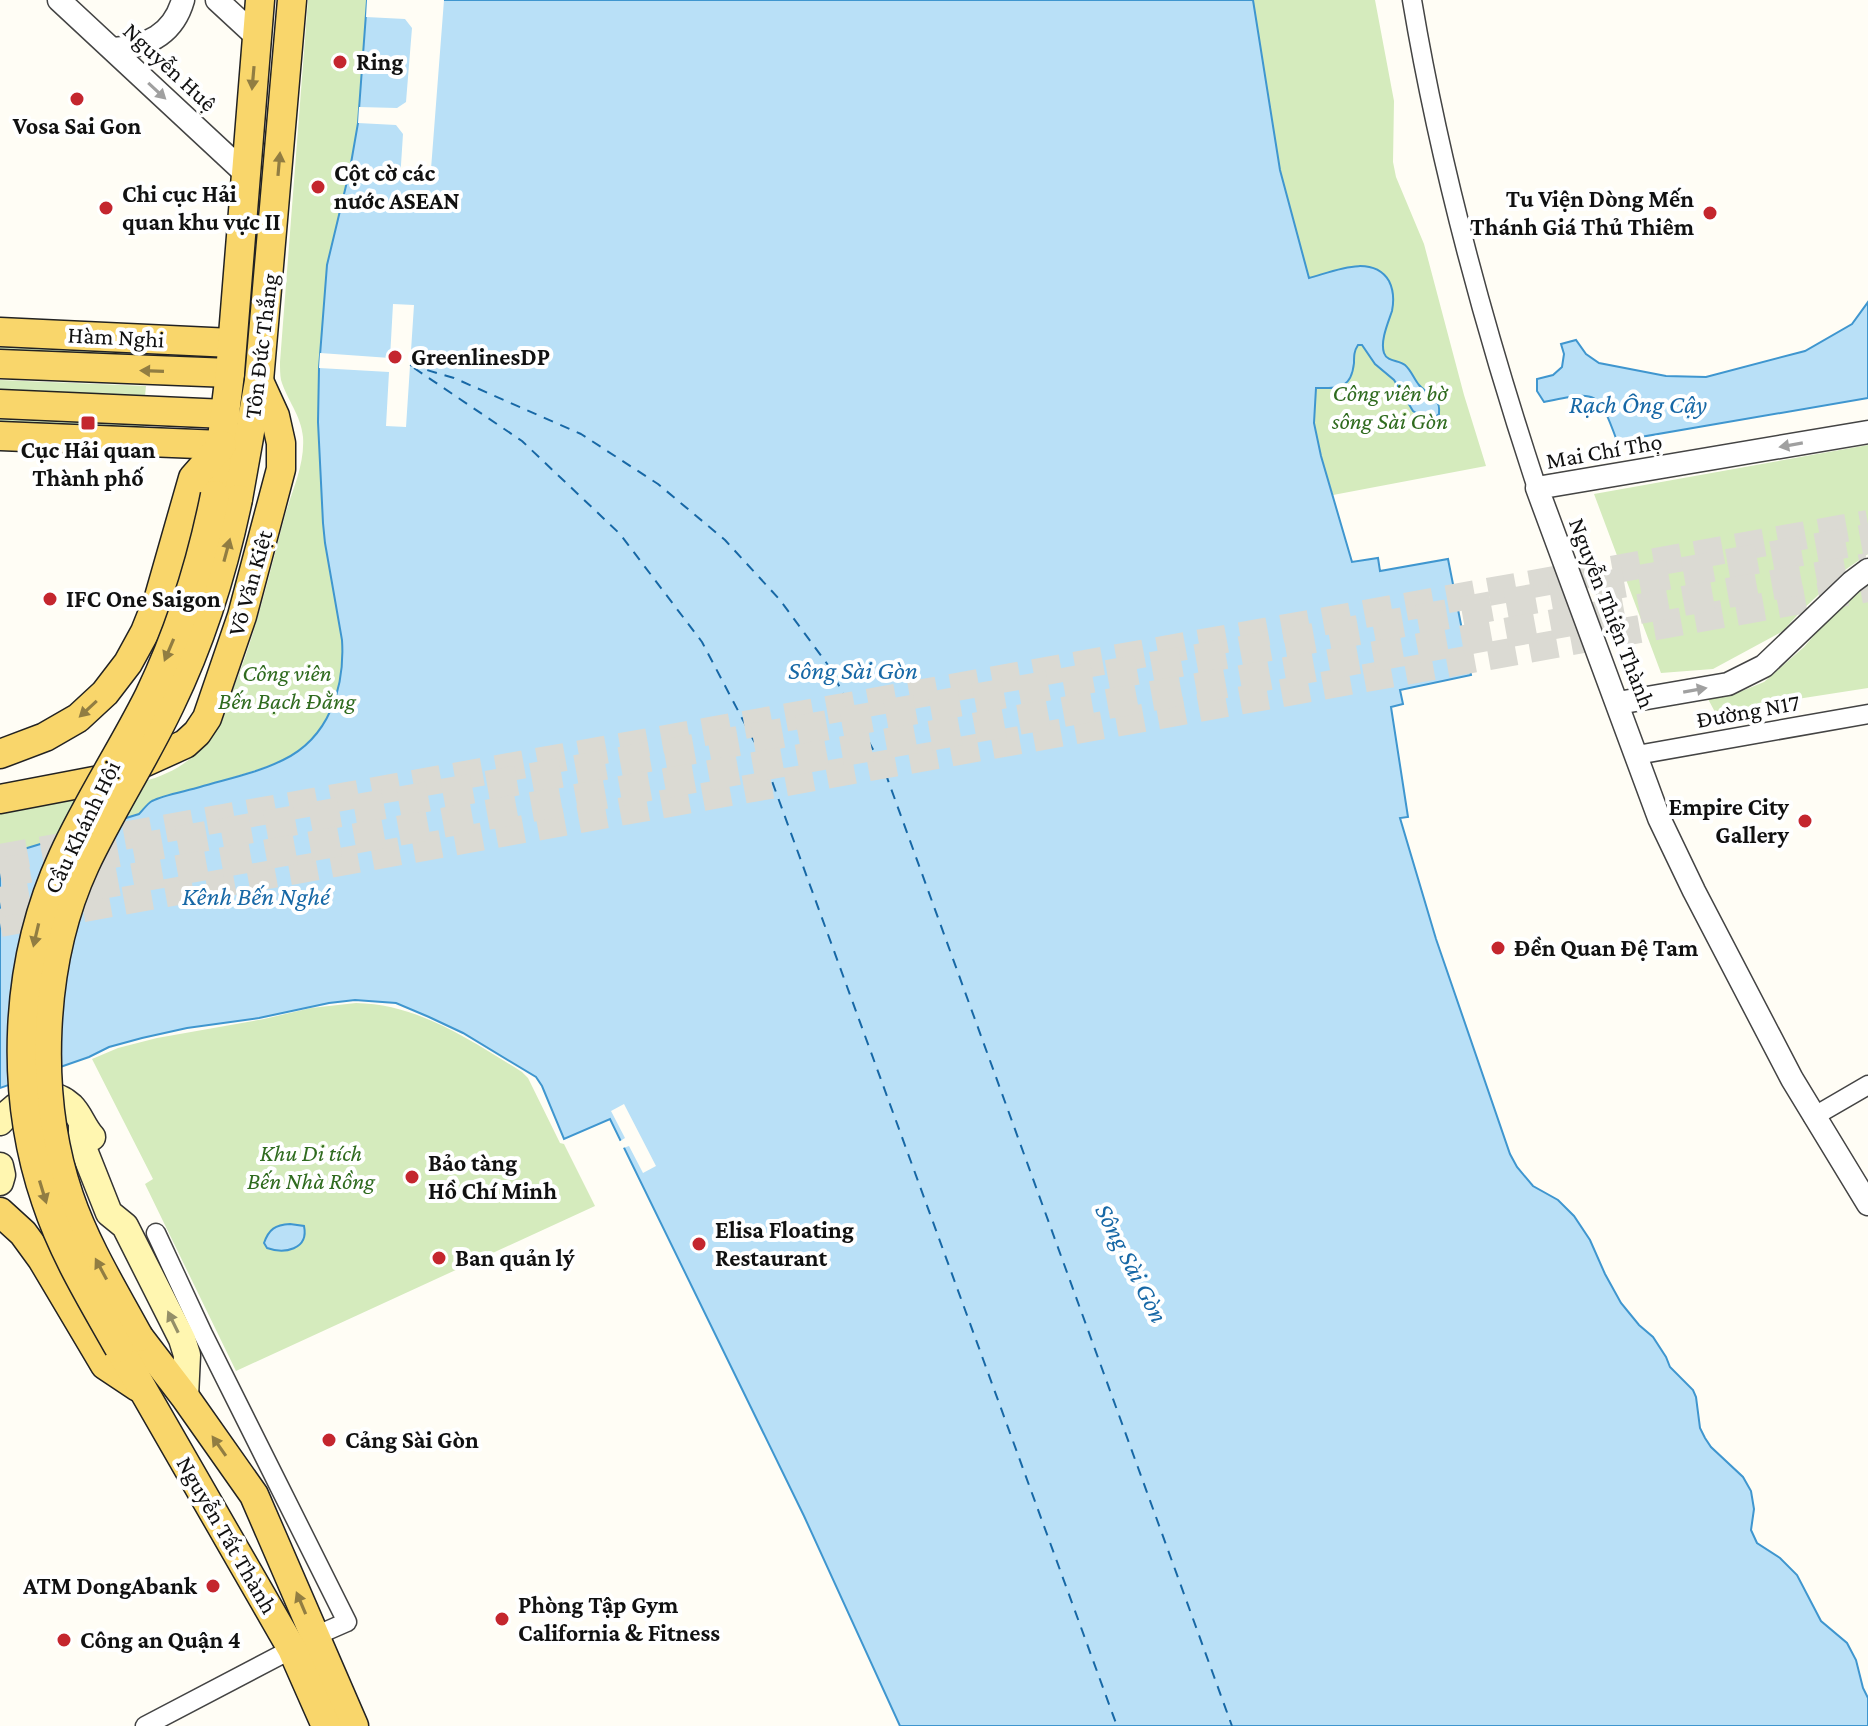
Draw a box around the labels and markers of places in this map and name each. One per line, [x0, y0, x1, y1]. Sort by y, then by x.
place label: Ring [356, 48, 404, 75]
marker: Ring [331, 53, 349, 71]
marker: Vosa Sai Gon [68, 90, 86, 108]
place label: Vosa Sai Gon [12, 112, 142, 139]
place label: Cột cờ các nước ASEAN [334, 159, 460, 214]
marker: Cột cờ các nước ASEAN [309, 178, 327, 196]
place label: Chi cục Hải quan khu vực II [122, 180, 281, 235]
place label: Tu Viện Dòng Mến Thánh Giá Thủ Thiêm [1470, 185, 1695, 240]
marker: Chi cục Hải quan khu vực II [97, 199, 115, 217]
marker: Tu Viện Dòng Mến Thánh Giá Thủ Thiêm [1701, 204, 1719, 222]
place label: GreenlinesDP [411, 343, 550, 370]
marker: GreenlinesDP [386, 348, 404, 366]
marker: Cục Hải quan Thành phố [79, 414, 97, 432]
place label: Cục Hải quan Thành phố [20, 436, 156, 491]
place label: IFC One Saigon [66, 585, 221, 612]
marker: IFC One Saigon [41, 590, 59, 608]
place label: Empire City Gallery [1669, 793, 1789, 848]
marker: Empire City Gallery [1796, 812, 1814, 830]
place label: Đền Quan Đệ Tam [1514, 934, 1699, 961]
marker: Đền Quan Đệ Tam [1489, 939, 1507, 957]
place label: Bảo tàng Hồ Chí Minh [428, 1149, 557, 1204]
marker: Bảo tàng Hồ Chí Minh [403, 1168, 421, 1186]
place label: Elisa Floating Restaurant [715, 1216, 854, 1271]
marker: Elisa Floating Restaurant [690, 1235, 708, 1253]
place label: Ban quản lý [455, 1244, 575, 1271]
marker: Ban quản lý [430, 1249, 448, 1267]
place label: Cảng Sài Gòn [345, 1426, 479, 1453]
marker: Cảng Sài Gòn [320, 1431, 338, 1449]
place label: ATM DongAbank [22, 1572, 198, 1599]
marker: ATM DongAbank [204, 1577, 222, 1595]
place label: Phòng Tập Gym California & Fitness [518, 1591, 720, 1646]
marker: Phòng Tập Gym California & Fitness [493, 1610, 511, 1628]
place label: Công an Quận 4 [80, 1626, 241, 1653]
marker: Công an Quận 4 [55, 1631, 73, 1649]

